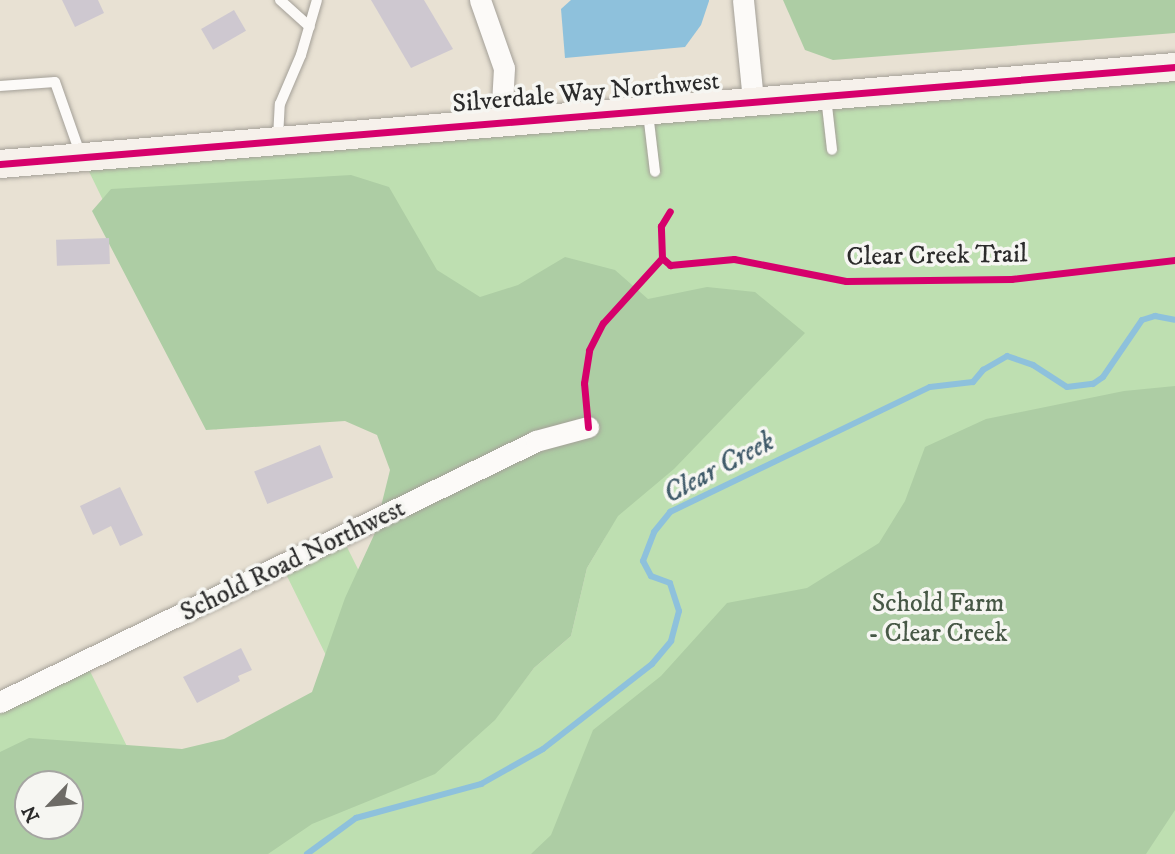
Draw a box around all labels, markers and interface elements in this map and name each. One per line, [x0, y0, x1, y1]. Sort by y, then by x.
street label: Silverdale Way Northwest [451, 66, 721, 120]
street label: Clear Creek Trail [846, 239, 1028, 273]
water label: Clear Creek [658, 425, 780, 511]
street label: Schold Road Northwest [176, 493, 410, 629]
park label: Schold Farm - Clear Creek [868, 588, 1008, 650]
north arrow [14, 770, 84, 840]
text: N [18, 801, 45, 826]

